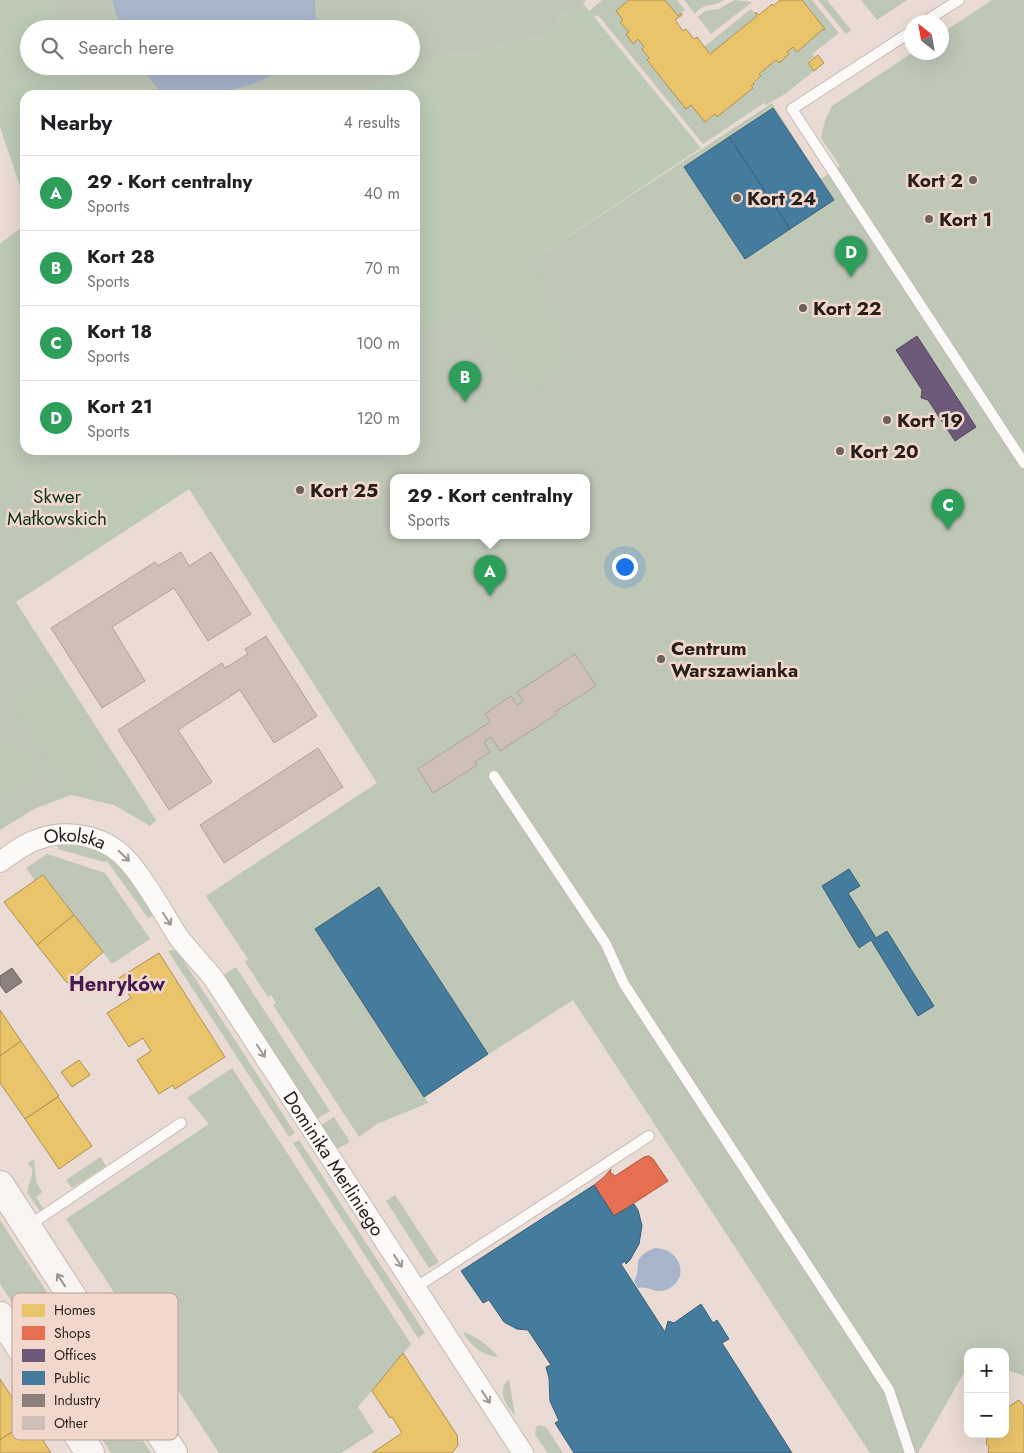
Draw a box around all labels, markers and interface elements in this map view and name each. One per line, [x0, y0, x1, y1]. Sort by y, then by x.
north arrow [904, 15, 949, 60]
search box [20, 20, 420, 75]
icon: search [38, 34, 66, 62]
text: Search here [78, 34, 174, 61]
text: Nearby [40, 108, 112, 138]
text: 4 results [344, 111, 400, 134]
place label: Kort 2 [907, 167, 963, 194]
text: 29 - Kort centralny [87, 168, 252, 195]
marker: Kort 2 [967, 174, 979, 186]
text: A [50, 182, 62, 205]
text: 40 m [364, 182, 400, 205]
place label: Kort 24 [747, 185, 816, 212]
marker: Kort 24 [731, 192, 743, 204]
text: Sports [87, 195, 129, 218]
place label: Kort 1 [939, 206, 992, 233]
marker: Kort 1 [923, 213, 935, 225]
pin: D [835, 236, 867, 277]
text: Kort 28 [87, 243, 155, 270]
text: B [51, 257, 61, 280]
text: 70 m [365, 257, 400, 280]
text: Sports [87, 270, 129, 293]
place label: Kort 22 [813, 295, 881, 322]
marker: Kort 22 [797, 302, 809, 314]
text: Kort 18 [87, 318, 152, 345]
text: C [50, 332, 62, 355]
text: 100 m [356, 332, 400, 355]
text: Sports [87, 345, 129, 368]
pin: B [449, 361, 481, 402]
text: Kort 21 [87, 393, 153, 420]
text: D [50, 407, 62, 430]
text: 120 m [357, 407, 400, 430]
place label: Kort 19 [897, 407, 963, 434]
marker: Kort 19 [881, 414, 893, 426]
text: Sports [87, 420, 129, 443]
place label: Kort 20 [850, 438, 919, 465]
marker: Kort 20 [834, 445, 846, 457]
popup [390, 474, 590, 539]
place label: Kort 25 [310, 477, 378, 504]
text: 29 - Kort centralny [407, 482, 573, 509]
park label: Skwer Małkowskich [7, 483, 107, 532]
marker: Kort 25 [294, 484, 306, 496]
pin: C [932, 489, 964, 530]
text: Sports [407, 509, 450, 532]
your location [612, 554, 638, 580]
pin: A [474, 555, 506, 596]
place label: Centrum Warszawianka [671, 635, 798, 684]
marker: Centrum Warszawianka [655, 653, 667, 665]
street label: Okolska [41, 821, 110, 856]
one-way arrow [117, 850, 130, 862]
one-way arrow [162, 912, 173, 926]
district label: Henryków [69, 970, 166, 999]
one-way arrow [256, 1044, 267, 1058]
street label: Dominika Merliniego [277, 1086, 391, 1241]
one-way arrow [393, 1253, 403, 1267]
one-way arrow [56, 1273, 66, 1287]
legend [12, 1293, 178, 1440]
text: Homes [54, 1300, 96, 1320]
text: Shops [54, 1323, 91, 1343]
text: Offices [54, 1345, 97, 1365]
map controls [964, 1348, 1009, 1438]
button: + [964, 1348, 1009, 1393]
text: Public [54, 1368, 90, 1388]
text: Industry [54, 1390, 101, 1410]
one-way arrow [481, 1390, 491, 1404]
button: − [964, 1393, 1009, 1438]
text: Other [54, 1413, 88, 1433]

